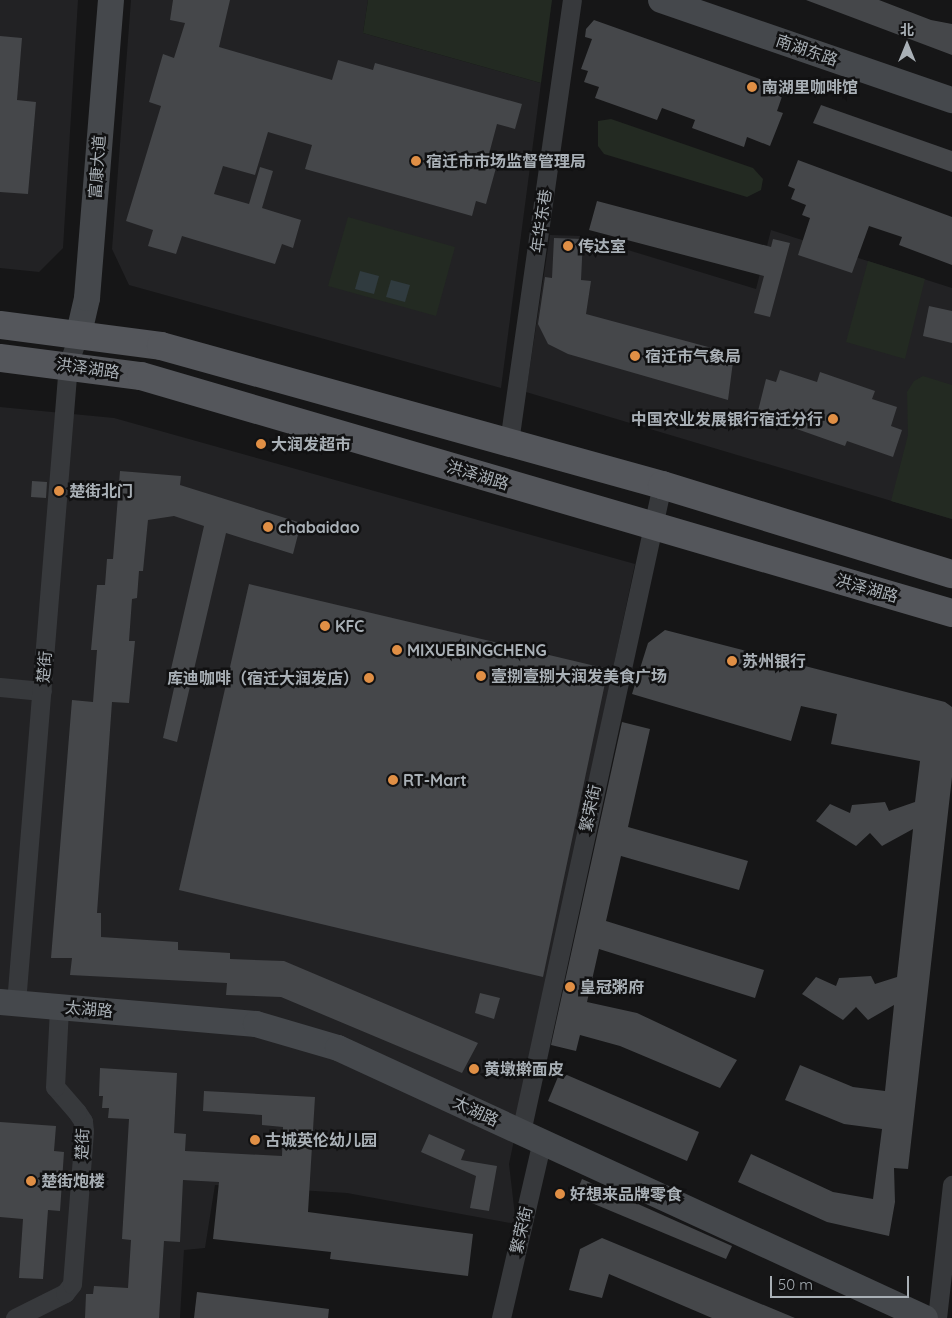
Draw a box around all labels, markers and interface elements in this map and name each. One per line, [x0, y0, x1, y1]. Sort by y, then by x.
north arrow [882, 20, 932, 70]
text: 北 [900, 21, 914, 39]
street label: 南湖东路 [774, 31, 840, 69]
place label: 南湖里咖啡馆 [762, 77, 858, 97]
marker: 南湖里咖啡馆 [746, 81, 758, 93]
street label: 富康大道 [85, 134, 109, 200]
place label: 宿迁市市场监督管理局 [426, 151, 586, 171]
marker: 宿迁市市场监督管理局 [410, 155, 422, 167]
street label: 年华东巷 [527, 188, 555, 254]
place label: 传达室 [578, 236, 626, 256]
marker: 传达室 [562, 240, 574, 252]
place label: 宿迁市气象局 [645, 346, 741, 366]
marker: 宿迁市气象局 [629, 350, 641, 362]
street label: 洪泽湖路 [55, 354, 121, 382]
place label: 中国农业发展银行宿迁分行 [631, 409, 823, 429]
marker: 中国农业发展银行宿迁分行 [827, 413, 839, 425]
place label: 大润发超市 [271, 434, 351, 454]
marker: 大润发超市 [255, 438, 267, 450]
street label: 洪泽湖路 [445, 456, 511, 494]
place label: 楚街北门 [69, 481, 133, 501]
marker: 楚街北门 [53, 485, 65, 497]
place label: chabaidao [278, 517, 360, 537]
marker: chabaidao [262, 521, 274, 533]
street label: 洪泽湖路 [834, 570, 900, 606]
place label: KFC [335, 616, 364, 636]
marker: KFC [319, 620, 331, 632]
place label: MIXUEBINGCHENG [407, 640, 547, 660]
marker: MIXUEBINGCHENG [391, 644, 403, 656]
street label: 楚街 [33, 650, 55, 684]
place label: 苏州银行 [742, 651, 806, 671]
marker: 苏州银行 [726, 655, 738, 667]
place label: 壹捌壹捌大润发美食广场 [491, 666, 667, 686]
place label: 库迪咖啡（宿迁大润发店） [167, 668, 359, 688]
marker: 壹捌壹捌大润发美食广场 [475, 670, 487, 682]
marker: 库迪咖啡（宿迁大润发店） [363, 672, 375, 684]
place label: RT-Mart [403, 770, 467, 790]
marker: RT-Mart [387, 774, 399, 786]
street label: 繁荣街 [576, 783, 604, 833]
place label: 皇冠粥府 [580, 977, 644, 997]
marker: 皇冠粥府 [564, 981, 576, 993]
street label: 太湖路 [64, 997, 114, 1021]
place label: 黄墩擀面皮 [484, 1059, 564, 1079]
marker: 黄墩擀面皮 [468, 1063, 480, 1075]
street label: 太湖路 [450, 1092, 502, 1130]
street label: 楚街 [72, 1128, 92, 1160]
place label: 古城英伦幼儿园 [265, 1130, 377, 1150]
marker: 古城英伦幼儿园 [249, 1134, 261, 1146]
place label: 楚街炮楼 [41, 1171, 105, 1191]
marker: 楚街炮楼 [25, 1175, 37, 1187]
place label: 好想来品牌零食 [570, 1184, 682, 1204]
marker: 好想来品牌零食 [554, 1188, 566, 1200]
street label: 繁荣街 [506, 1204, 536, 1256]
scale bar [772, 1266, 911, 1298]
text: 50 m [778, 1275, 813, 1294]

